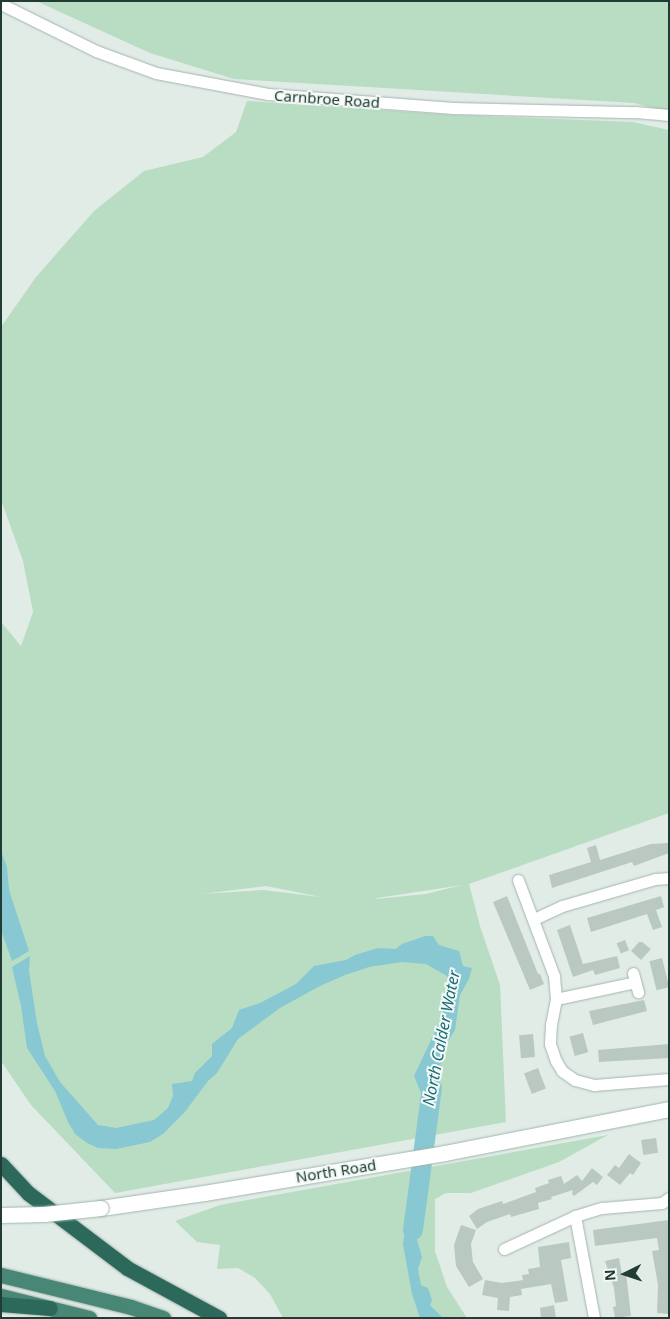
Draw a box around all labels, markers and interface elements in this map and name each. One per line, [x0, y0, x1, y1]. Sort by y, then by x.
street label: Carnbroe Road [274, 86, 380, 112]
water label: North Calder Water [418, 968, 464, 1108]
street label: North Road [294, 1156, 378, 1186]
north arrow [600, 1249, 650, 1299]
text: N [600, 1269, 619, 1281]

